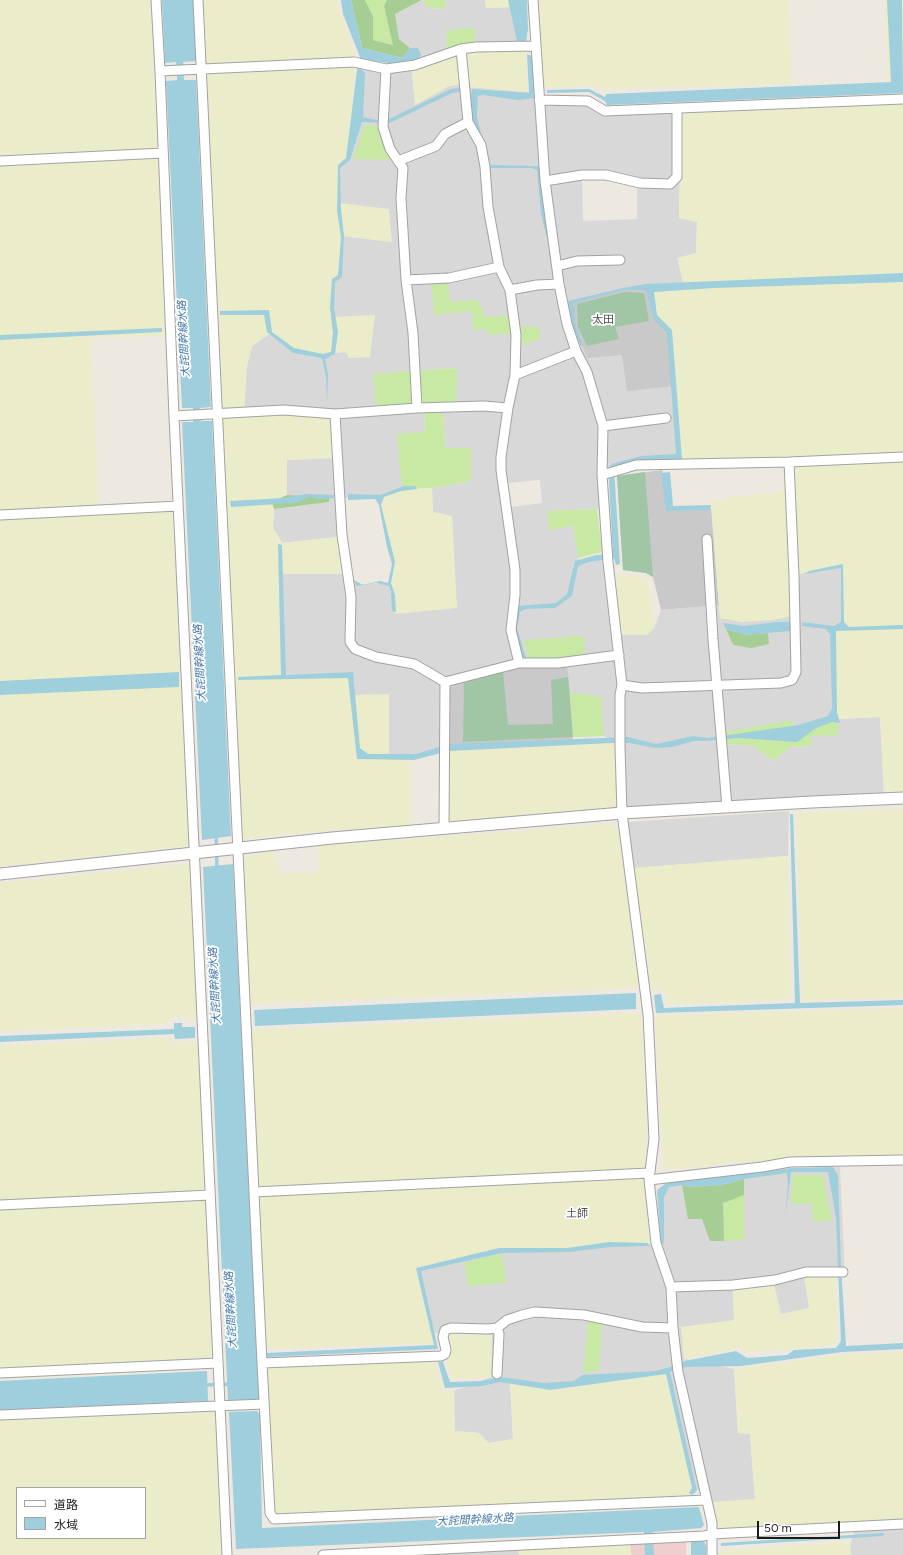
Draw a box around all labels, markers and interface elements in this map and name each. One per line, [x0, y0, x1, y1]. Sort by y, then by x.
water label: 大詫間幹線水路 [175, 300, 193, 378]
district label: 太田 [592, 313, 614, 327]
water label: 大詫間幹線水路 [191, 624, 209, 702]
water label: 大詫間幹線水路 [206, 947, 224, 1025]
district label: 土師 [566, 1207, 588, 1221]
water label: 大詫間幹線水路 [222, 1271, 240, 1349]
legend [16, 1487, 146, 1539]
text: 道路 [54, 1498, 78, 1512]
water label: 大詫間幹線水路 [436, 1511, 514, 1529]
scale bar [759, 1513, 842, 1539]
text: 水域 [54, 1518, 78, 1532]
text: 50 m [764, 1521, 792, 1535]

